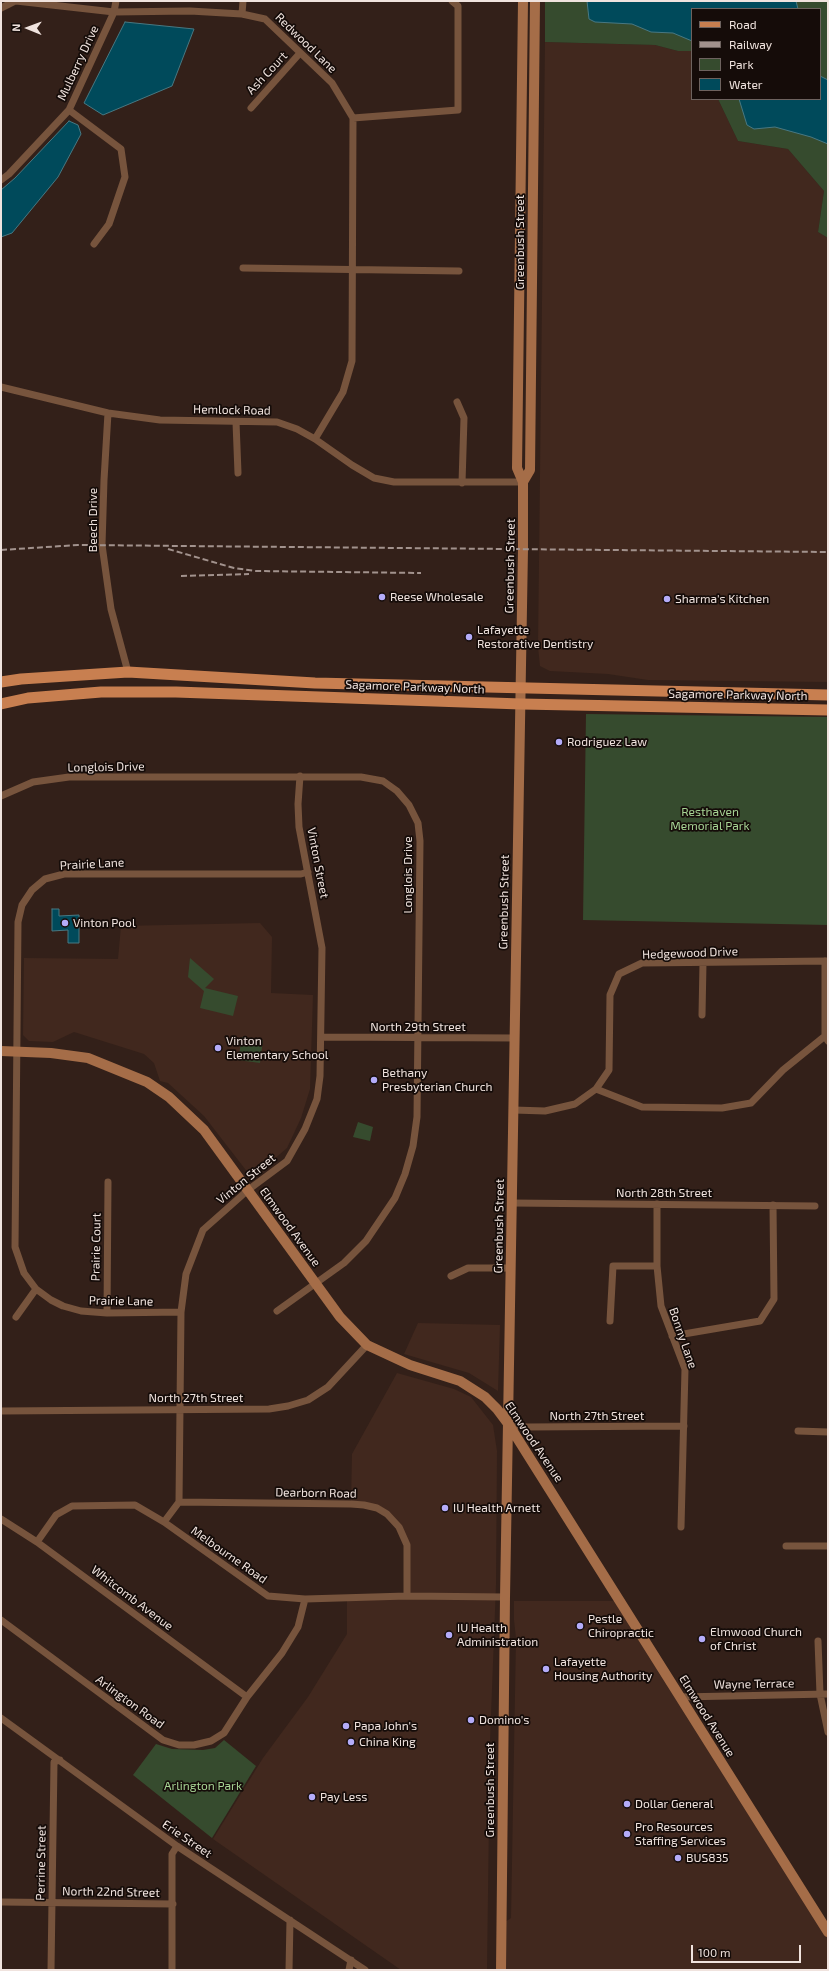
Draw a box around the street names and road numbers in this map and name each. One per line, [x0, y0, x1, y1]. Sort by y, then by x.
street label: Redwood Lane [272, 10, 340, 76]
street label: Mulberry Drive [54, 23, 102, 103]
street label: Ash Court [244, 49, 290, 97]
street label: Greenbush Street [513, 195, 527, 289]
street label: Hemlock Road [193, 402, 271, 418]
street label: Beech Drive [86, 488, 100, 552]
street label: Greenbush Street [502, 518, 518, 614]
street label: Sagamore Parkway North [345, 677, 485, 697]
street label: Sagamore Parkway North [668, 687, 808, 703]
street label: Longlois Drive [67, 759, 145, 775]
street label: Vinton Street [304, 826, 332, 900]
street label: Longlois Drive [401, 836, 415, 914]
street label: Greenbush Street [496, 854, 512, 950]
street label: Prairie Lane [59, 855, 125, 873]
street label: Hedgewood Drive [642, 944, 738, 962]
street label: North 29th Street [370, 1020, 466, 1034]
street label: Vinton Street [214, 1151, 278, 1207]
street label: Greenbush Street [491, 1178, 507, 1274]
street label: Elmwood Avenue [257, 1185, 323, 1269]
street label: North 28th Street [616, 1186, 712, 1200]
street label: Prairie Court [88, 1213, 104, 1281]
street label: Prairie Lane [89, 1293, 153, 1309]
street label: Bonny Lane [666, 1306, 700, 1370]
street label: North 27th Street [149, 1391, 243, 1405]
street label: Elmwood Avenue [502, 1399, 566, 1485]
street label: North 27th Street [550, 1409, 644, 1423]
street label: Dearborn Road [275, 1485, 357, 1501]
street label: Melbourne Road [188, 1523, 270, 1587]
street label: Whitcomb Avenue [88, 1563, 176, 1633]
street label: Arlington Road [93, 1672, 167, 1732]
street label: Elmwood Avenue [676, 1672, 738, 1760]
street label: Wayne Terrace [714, 1676, 794, 1692]
street label: Greenbush Street [483, 1743, 497, 1837]
street label: Erie Street [159, 1817, 215, 1861]
street label: Perrine Street [33, 1825, 49, 1901]
street label: North 22nd Street [62, 1884, 160, 1900]

